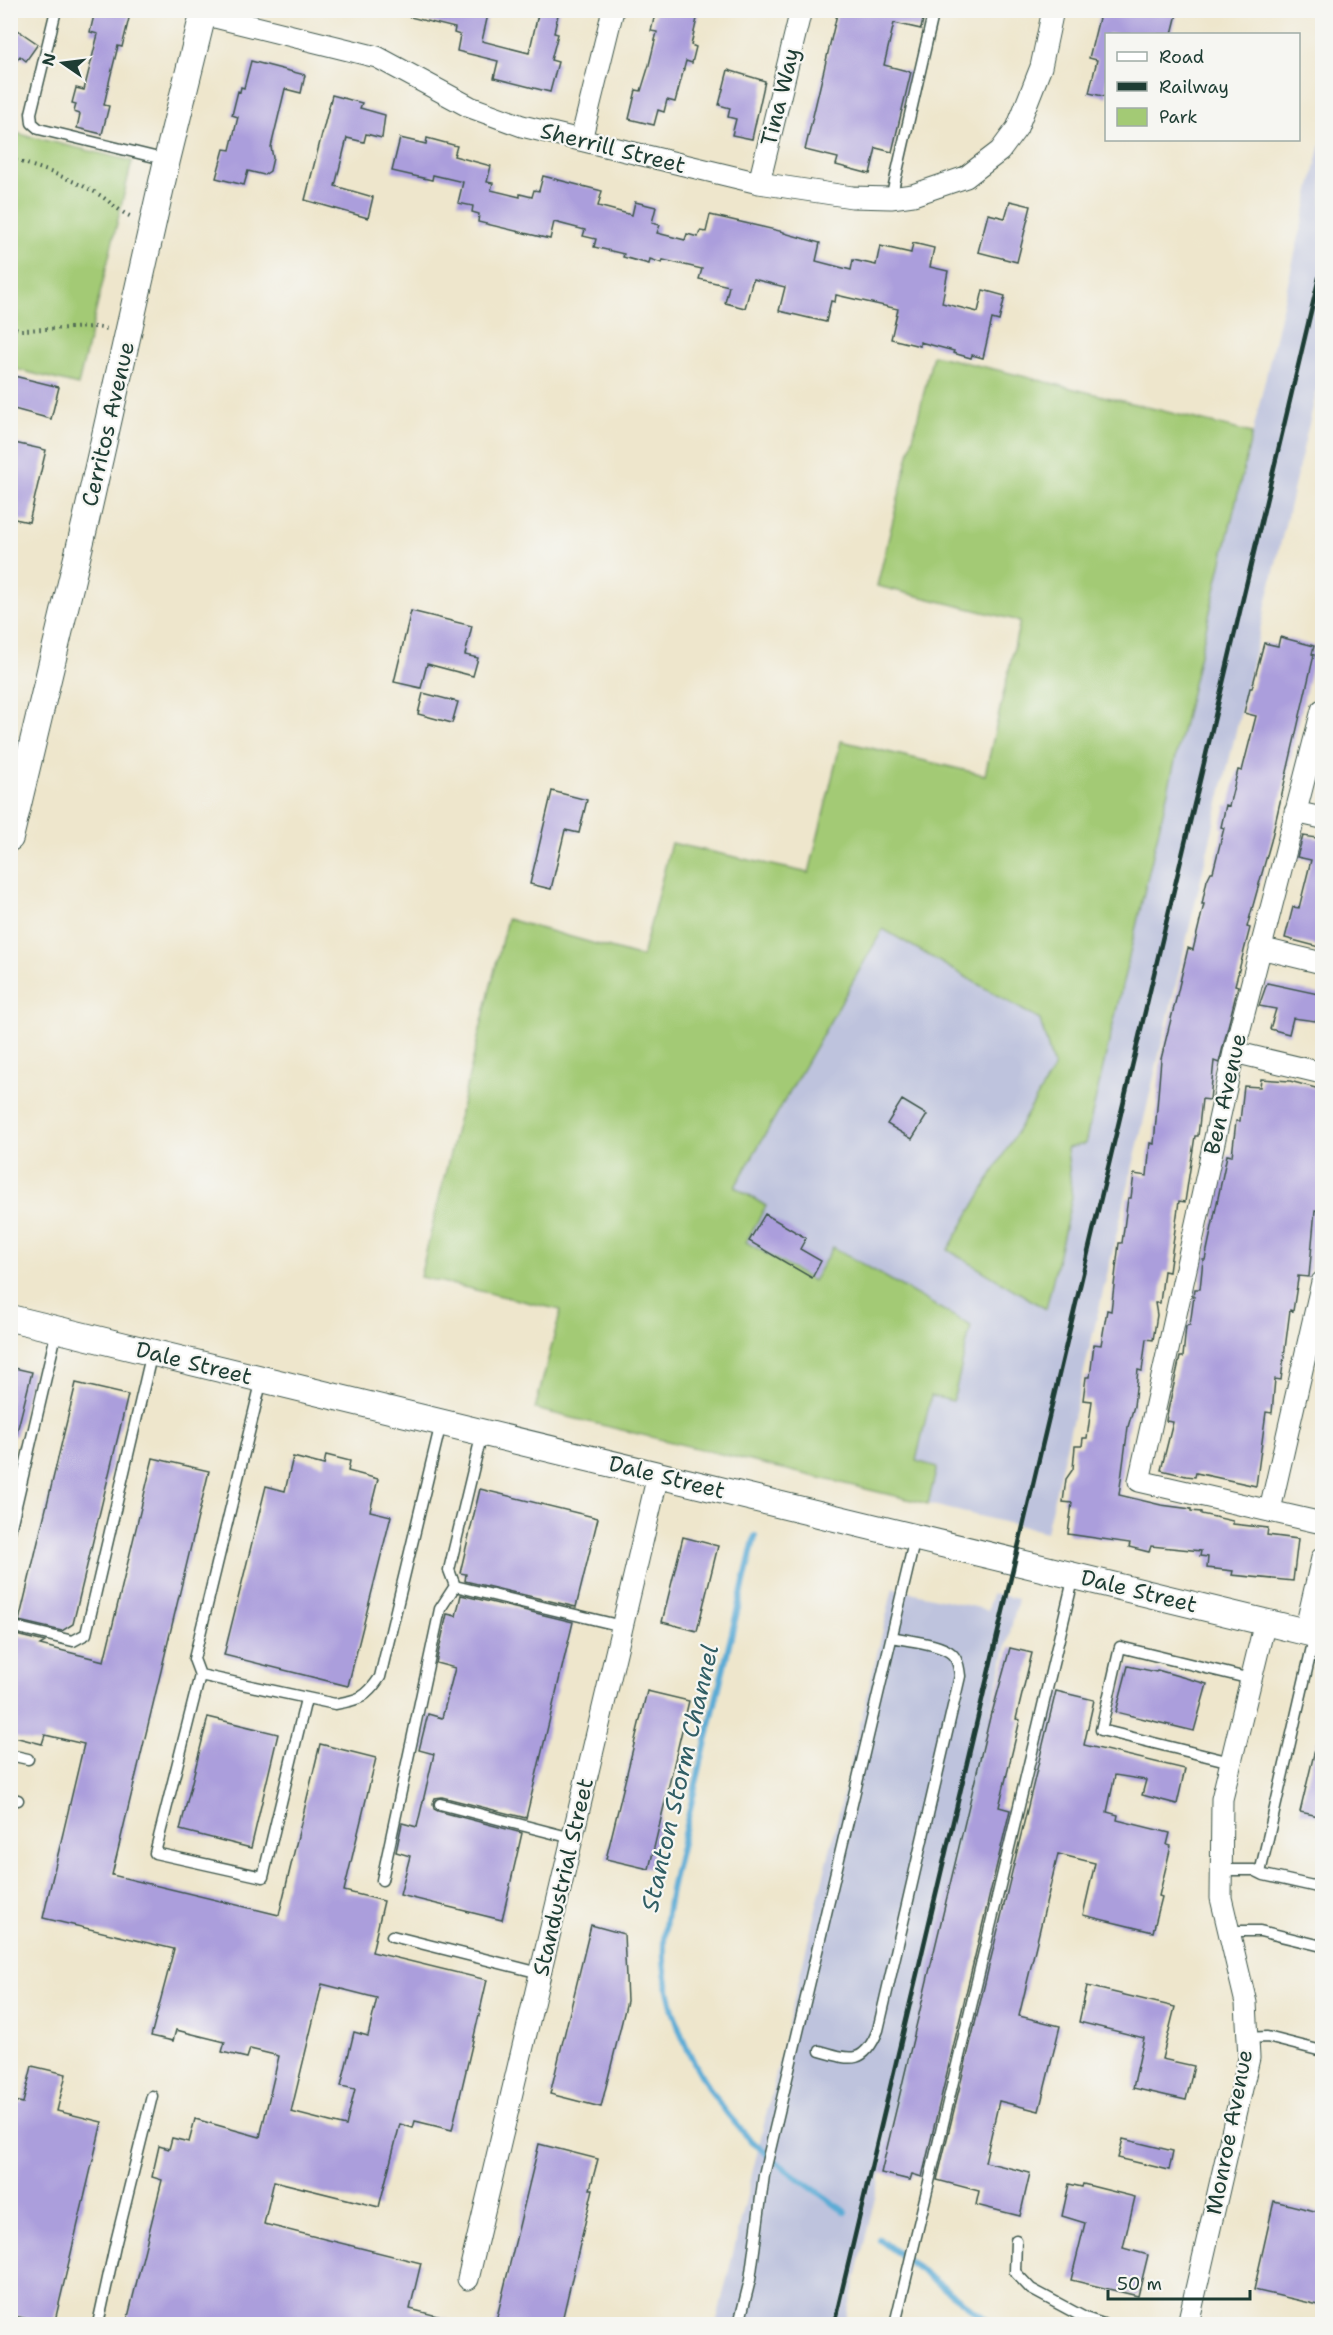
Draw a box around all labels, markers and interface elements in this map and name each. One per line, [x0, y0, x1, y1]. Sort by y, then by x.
north arrow [33, 33, 93, 93]
legend [1105, 33, 1300, 141]
street label: Tina Way [754, 45, 806, 149]
text: Road [1159, 45, 1204, 69]
text: N [37, 51, 61, 68]
text: Railway [1159, 75, 1229, 99]
text: Park [1159, 105, 1198, 129]
street label: Sherrill Street [537, 116, 689, 180]
street label: Cerritos Avenue [75, 339, 141, 509]
street label: Ben Avenue [1197, 1031, 1253, 1157]
street label: Dale Street [133, 1335, 255, 1391]
street label: Dale Street [606, 1449, 728, 1505]
street label: Dale Street [1078, 1563, 1200, 1619]
water label: Stanton Storm Channel [634, 1641, 726, 1915]
street label: Standustrial Street [526, 1775, 600, 1979]
street label: Monroe Avenue [1199, 2047, 1259, 2217]
scale bar [1108, 2263, 1250, 2301]
text: 50 m [1117, 2272, 1162, 2296]

